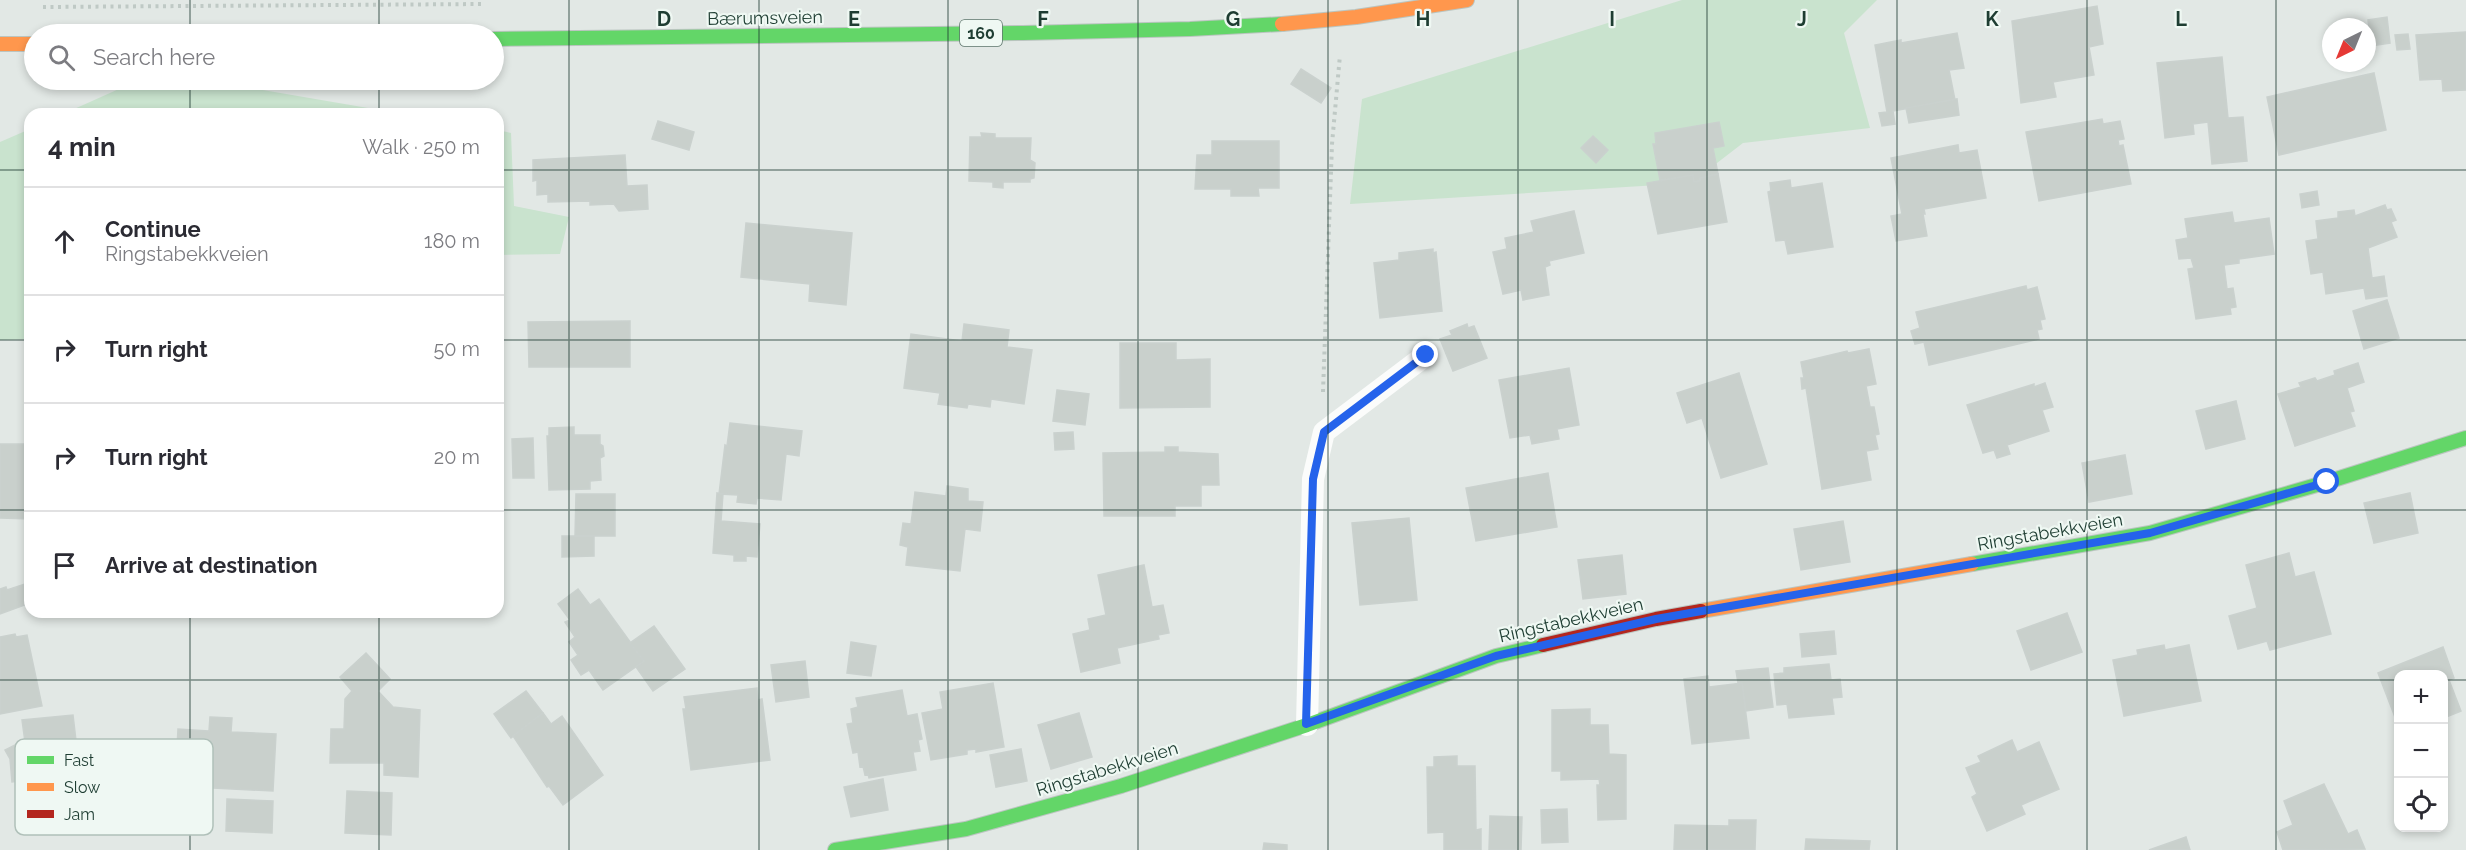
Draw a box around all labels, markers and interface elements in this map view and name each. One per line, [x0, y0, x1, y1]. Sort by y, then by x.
street label: Bærumsveien [707, 6, 823, 29]
text: D [657, 7, 671, 31]
text: E [848, 7, 860, 31]
text: F [1037, 7, 1049, 31]
text: G [1226, 7, 1240, 31]
text: H [1416, 7, 1430, 31]
text: I [1609, 7, 1615, 31]
text: J [1797, 7, 1807, 31]
text: K [1985, 7, 1999, 31]
text: L [2175, 7, 2187, 31]
north arrow [2322, 18, 2376, 72]
road number: 160 [960, 20, 1002, 46]
search box [24, 24, 504, 90]
icon: search [45, 41, 78, 74]
text: Search here [93, 44, 215, 70]
text: 4 min [48, 132, 116, 162]
text: Walk · 250 m [362, 135, 480, 159]
text: Continue [105, 216, 201, 242]
icon: ahead [48, 225, 81, 258]
text: 180 m [424, 229, 480, 253]
text: Ringstabekkveien [105, 242, 269, 266]
icon: right [48, 333, 81, 366]
text: Turn right [105, 336, 208, 362]
text: 50 m [433, 337, 480, 361]
route end [1412, 341, 1438, 367]
icon: right [48, 441, 81, 474]
text: Turn right [105, 444, 208, 470]
text: 20 m [434, 445, 480, 469]
route start [2313, 468, 2339, 494]
street label: Ringstabekkveien [1976, 508, 2124, 555]
icon: arrive [48, 549, 81, 582]
text: Arrive at destination [105, 552, 318, 578]
street label: Ringstabekkveien [1497, 593, 1645, 646]
map controls [2394, 670, 2448, 832]
button: + [2394, 670, 2448, 724]
button: − [2394, 724, 2448, 778]
street label: Ringstabekkveien [1033, 737, 1180, 800]
legend [15, 739, 213, 835]
text: Fast [64, 751, 95, 770]
text: Slow [64, 778, 100, 797]
button: locate [2394, 778, 2448, 832]
text: Jam [64, 805, 95, 824]

